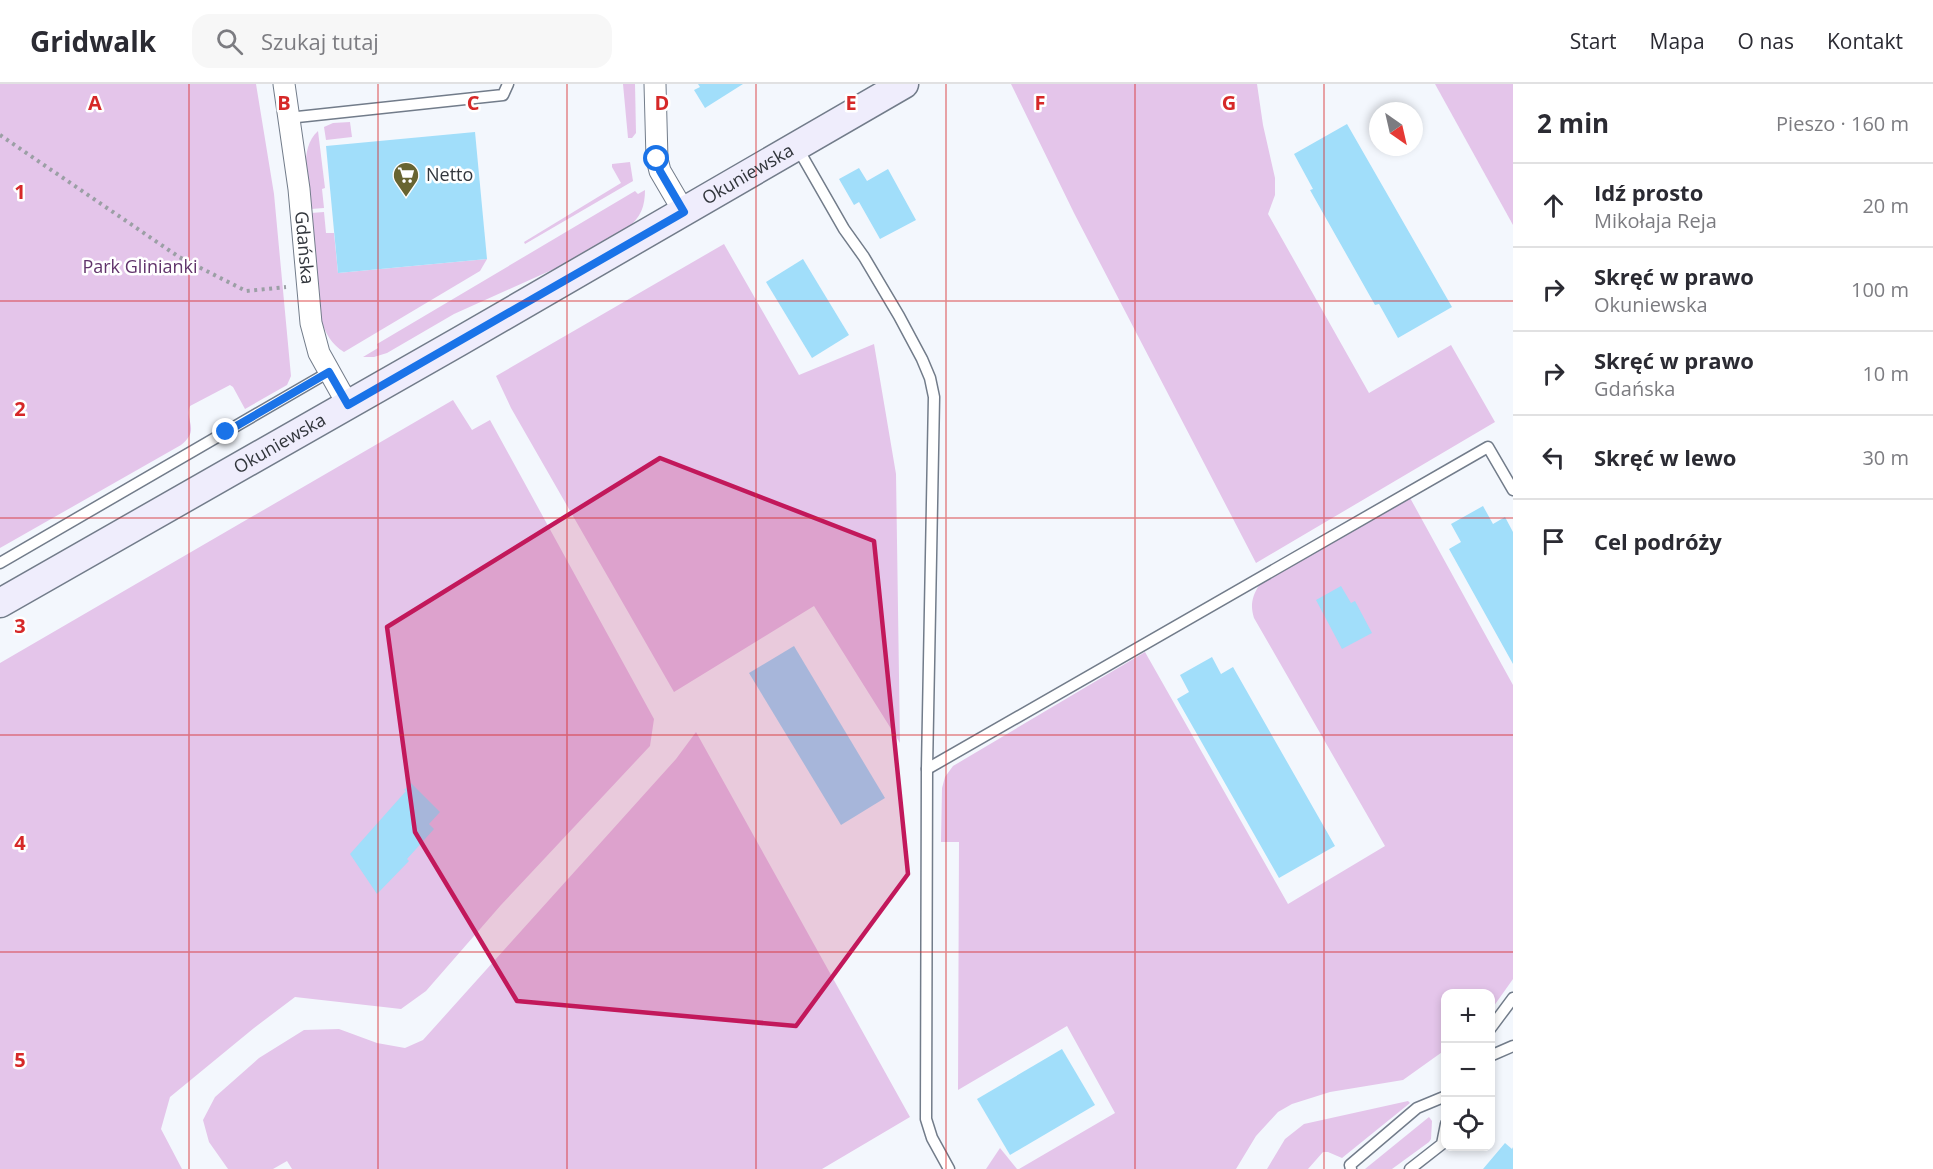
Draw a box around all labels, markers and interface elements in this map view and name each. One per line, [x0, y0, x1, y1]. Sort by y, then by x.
search box [192, 14, 612, 68]
text: Gridwalk [30, 22, 156, 60]
icon: search [213, 25, 246, 58]
text: Szukaj tutaj [261, 26, 379, 56]
text: Start [1570, 27, 1617, 55]
text: Mapa [1650, 27, 1705, 55]
text: O nas [1738, 27, 1794, 55]
text: Kontakt [1827, 27, 1903, 55]
text: A [88, 89, 102, 116]
text: B [277, 89, 291, 116]
text: C [467, 89, 480, 116]
text: D [655, 89, 669, 116]
text: E [845, 89, 857, 116]
text: F [1035, 89, 1045, 116]
text: G [1222, 89, 1236, 116]
north arrow [1369, 102, 1423, 156]
text: 2 min [1537, 105, 1609, 141]
text: Pieszo · 160 m [1776, 110, 1909, 137]
street label: Okuniewska [697, 138, 798, 210]
route start [643, 145, 669, 171]
supermarket icon: Netto [391, 160, 421, 198]
place label: Netto [426, 162, 473, 186]
text: Idź prosto [1594, 177, 1703, 207]
text: 1 [14, 178, 26, 205]
icon: ahead [1537, 189, 1570, 222]
text: 20 m [1862, 192, 1909, 219]
text: Mikołaja Reja [1594, 207, 1717, 234]
street label: Gdańska [290, 210, 320, 285]
park label: Park Glinianki [82, 254, 198, 278]
text: Skręć w prawo [1594, 261, 1754, 291]
icon: right [1537, 273, 1570, 306]
text: 100 m [1851, 276, 1909, 303]
text: Okuniewska [1594, 291, 1708, 318]
text: Skręć w prawo [1594, 345, 1754, 375]
icon: right [1537, 357, 1570, 390]
text: 10 m [1862, 360, 1909, 387]
text: Gdańska [1594, 375, 1675, 402]
text: 2 [14, 395, 26, 422]
street label: Okuniewska [229, 407, 330, 478]
route end [212, 418, 238, 444]
icon: left [1537, 441, 1570, 474]
text: Skręć w lewo [1594, 442, 1736, 472]
text: 30 m [1862, 444, 1909, 471]
icon: arrive [1537, 525, 1570, 558]
text: Cel podróży [1594, 526, 1722, 556]
text: 3 [14, 612, 26, 639]
text: 4 [14, 829, 26, 856]
map controls [1441, 989, 1495, 1151]
button: + [1441, 989, 1495, 1043]
button: − [1441, 1043, 1495, 1097]
text: 5 [14, 1046, 26, 1073]
button: locate [1441, 1097, 1495, 1151]

